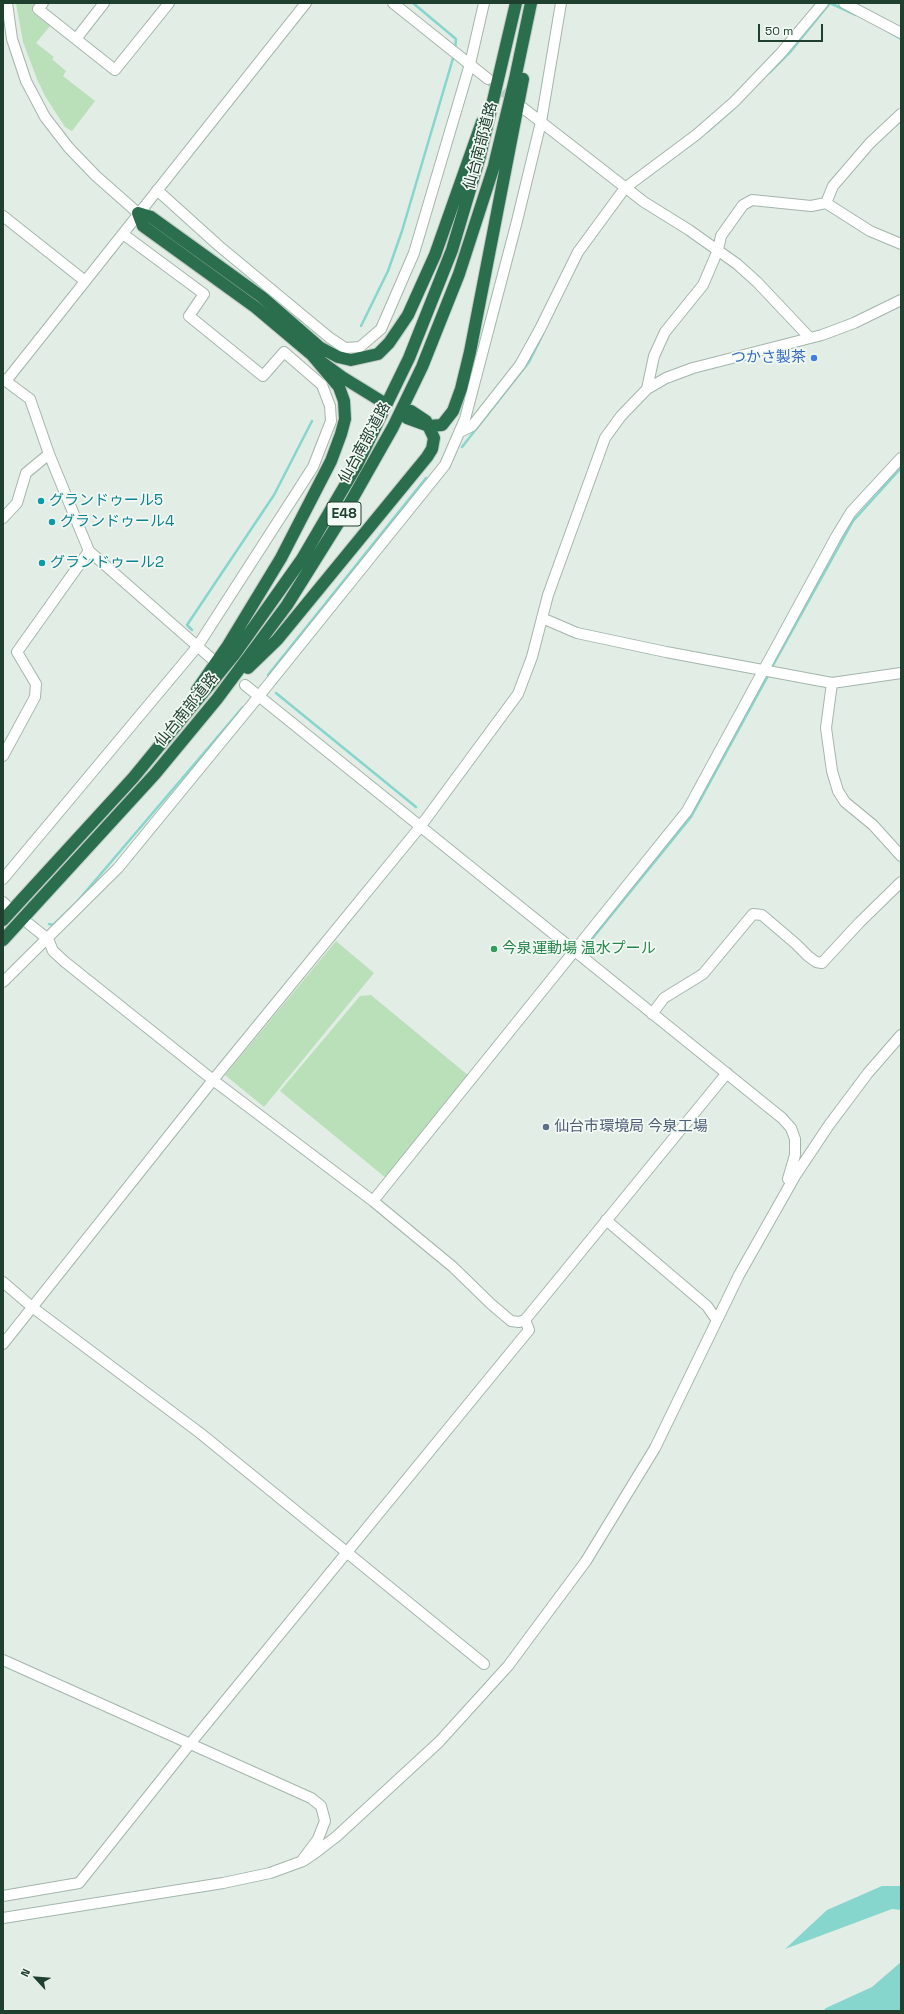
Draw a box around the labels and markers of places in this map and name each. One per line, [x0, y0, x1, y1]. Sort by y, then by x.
place label: つかさ製茶 [731, 349, 806, 367]
marker: つかさ製茶 [809, 353, 819, 363]
place label: グランドゥール5 [49, 492, 163, 510]
marker: グランドゥール5 [36, 496, 46, 506]
place label: グランドゥール4 [60, 513, 174, 531]
marker: グランドゥール4 [47, 517, 57, 527]
place label: グランドゥール2 [50, 554, 164, 572]
marker: グランドゥール2 [37, 558, 47, 568]
place label: 今泉運動場 温水プール [502, 940, 656, 958]
marker: 今泉運動場 温水プール [489, 944, 499, 954]
place label: 仙台市環境局 今泉工場 [554, 1118, 708, 1136]
marker: 仙台市環境局 今泉工場 [541, 1122, 551, 1132]

